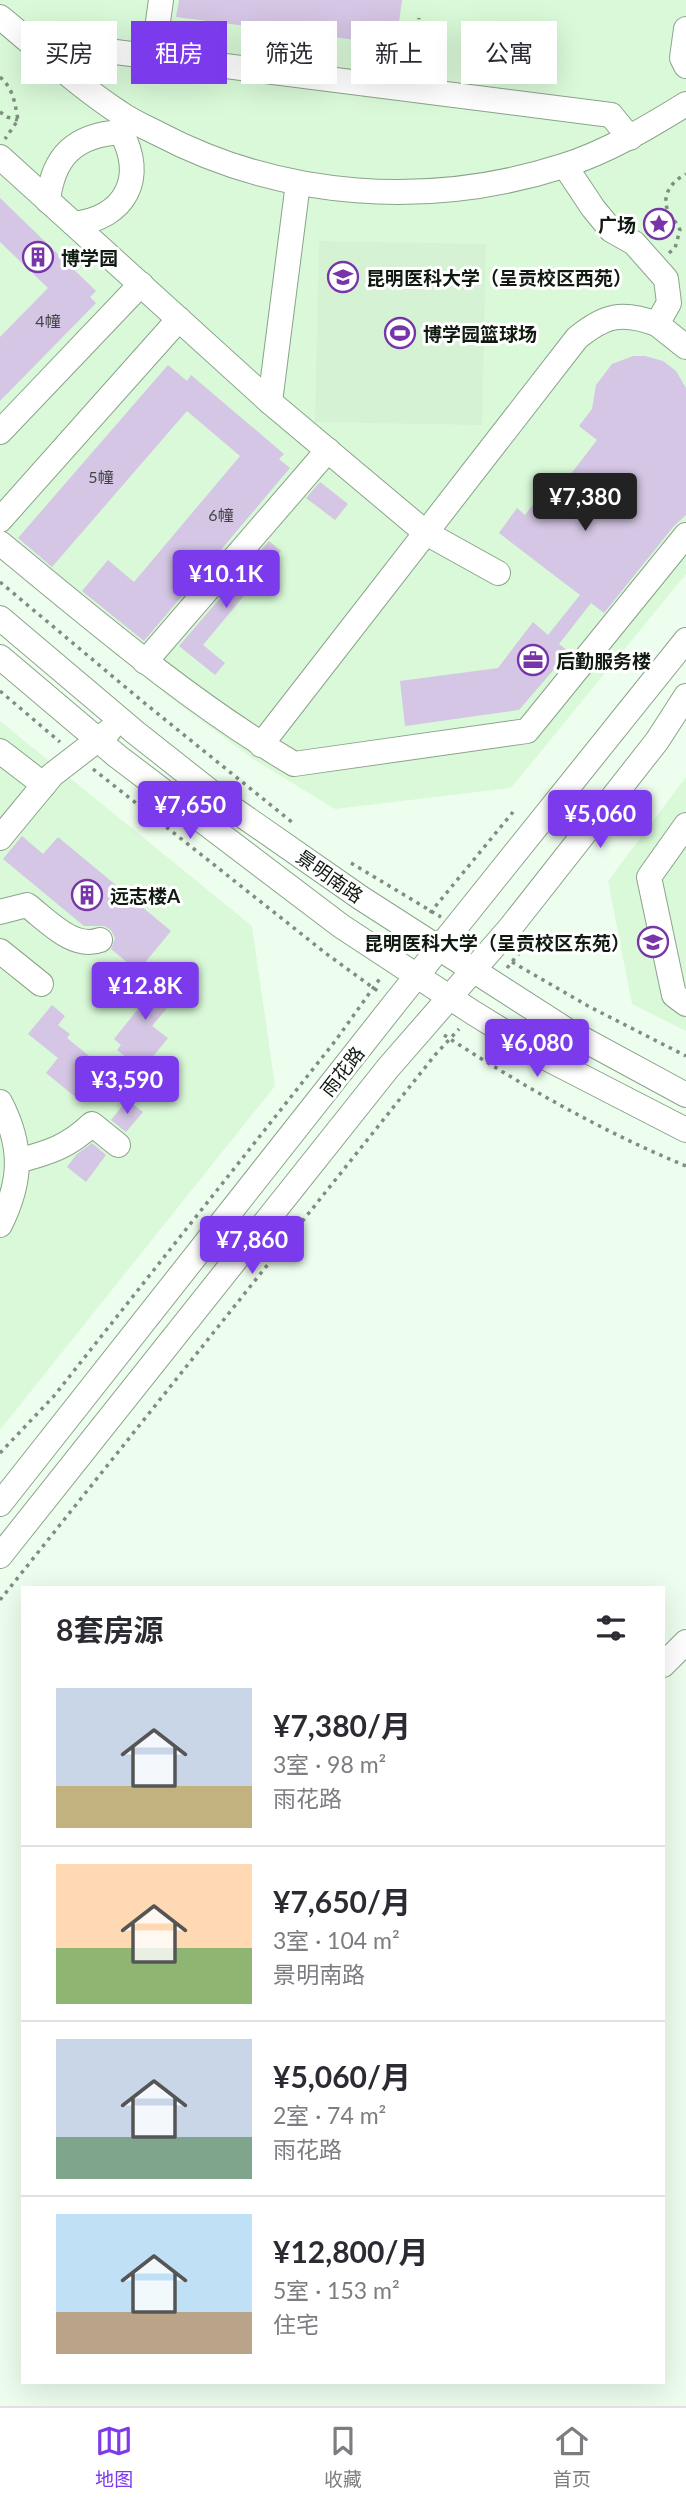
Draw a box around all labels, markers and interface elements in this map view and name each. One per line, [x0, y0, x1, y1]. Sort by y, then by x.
chip: 买房 [21, 21, 117, 84]
chip: 租房 [131, 21, 227, 84]
chip: 筛选 [241, 21, 337, 84]
chip: 新上 [351, 21, 447, 84]
chip: 公寓 [461, 21, 557, 84]
place icon: 广场 [642, 207, 676, 241]
place label: 广场 [598, 213, 636, 236]
building icon: 博学园 [21, 240, 55, 274]
place label: 博学园 [61, 246, 118, 269]
school or university icon: 昆明医科大学（呈贡校区西苑） [326, 260, 360, 294]
place label: 昆明医科大学（呈贡校区西苑） [366, 266, 632, 289]
house number: 4幢 [35, 311, 61, 330]
sports icon: 博学园篮球场 [383, 316, 417, 350]
place label: 博学园篮球场 [423, 322, 537, 345]
house number: 5幢 [88, 467, 114, 486]
pin: ¥7,380 [528, 474, 642, 533]
text: ¥7,380 [549, 482, 621, 510]
house number: 6幢 [208, 505, 234, 524]
pin: ¥10.1K [169, 550, 283, 610]
text: ¥10.1K [189, 559, 263, 587]
office icon: 后勤服务楼 [516, 643, 550, 677]
place label: 后勤服务楼 [556, 649, 651, 672]
pin: ¥7,650 [133, 782, 247, 841]
text: ¥7,650 [154, 790, 226, 818]
pin: ¥5,060 [543, 790, 657, 850]
text: ¥5,060 [564, 799, 636, 827]
street label: 景明南路 [292, 845, 368, 907]
building icon: 远志楼A [70, 878, 104, 912]
place label: 远志楼A [110, 884, 181, 907]
school or university icon: 昆明医科大学（呈贡校区东苑） [636, 925, 670, 959]
place label: 昆明医科大学（呈贡校区东苑） [364, 931, 630, 954]
pin: ¥12.8K [88, 962, 202, 1022]
text: ¥12.8K [108, 971, 182, 999]
pin: ¥6,080 [480, 1020, 594, 1079]
text: ¥6,080 [501, 1028, 573, 1056]
street label: 雨花路 [315, 1041, 369, 1101]
pin: ¥3,590 [70, 1056, 184, 1116]
text: ¥3,590 [91, 1065, 163, 1093]
pin: ¥7,860 [195, 1216, 309, 1276]
text: ¥7,860 [216, 1225, 288, 1253]
icon: filters [592, 1609, 630, 1647]
text: 8套房源 [56, 1611, 163, 1647]
text: ¥7,380/月 [273, 1707, 411, 1743]
icon: home [112, 1716, 196, 1800]
text: 3室 · 98 m² [273, 1750, 386, 1778]
text: 雨花路 [273, 1784, 342, 1812]
text: ¥7,650/月 [273, 1883, 411, 1919]
icon: home [112, 1892, 196, 1976]
text: 3室 · 104 m² [273, 1926, 400, 1954]
text: 景明南路 [273, 1960, 365, 1988]
text: ¥5,060/月 [273, 2058, 411, 2094]
icon: home [112, 2067, 196, 2151]
text: 2室 · 74 m² [273, 2101, 386, 2129]
text: 雨花路 [273, 2135, 342, 2163]
text: ¥12,800/月 [273, 2233, 428, 2269]
icon: home [112, 2242, 196, 2326]
text: 5室 · 153 m² [273, 2276, 400, 2304]
text: 住宅 [273, 2310, 319, 2338]
tab: 地图 [95, 2422, 133, 2491]
tab: 收藏 [324, 2422, 362, 2491]
tab: 首页 [553, 2422, 591, 2491]

